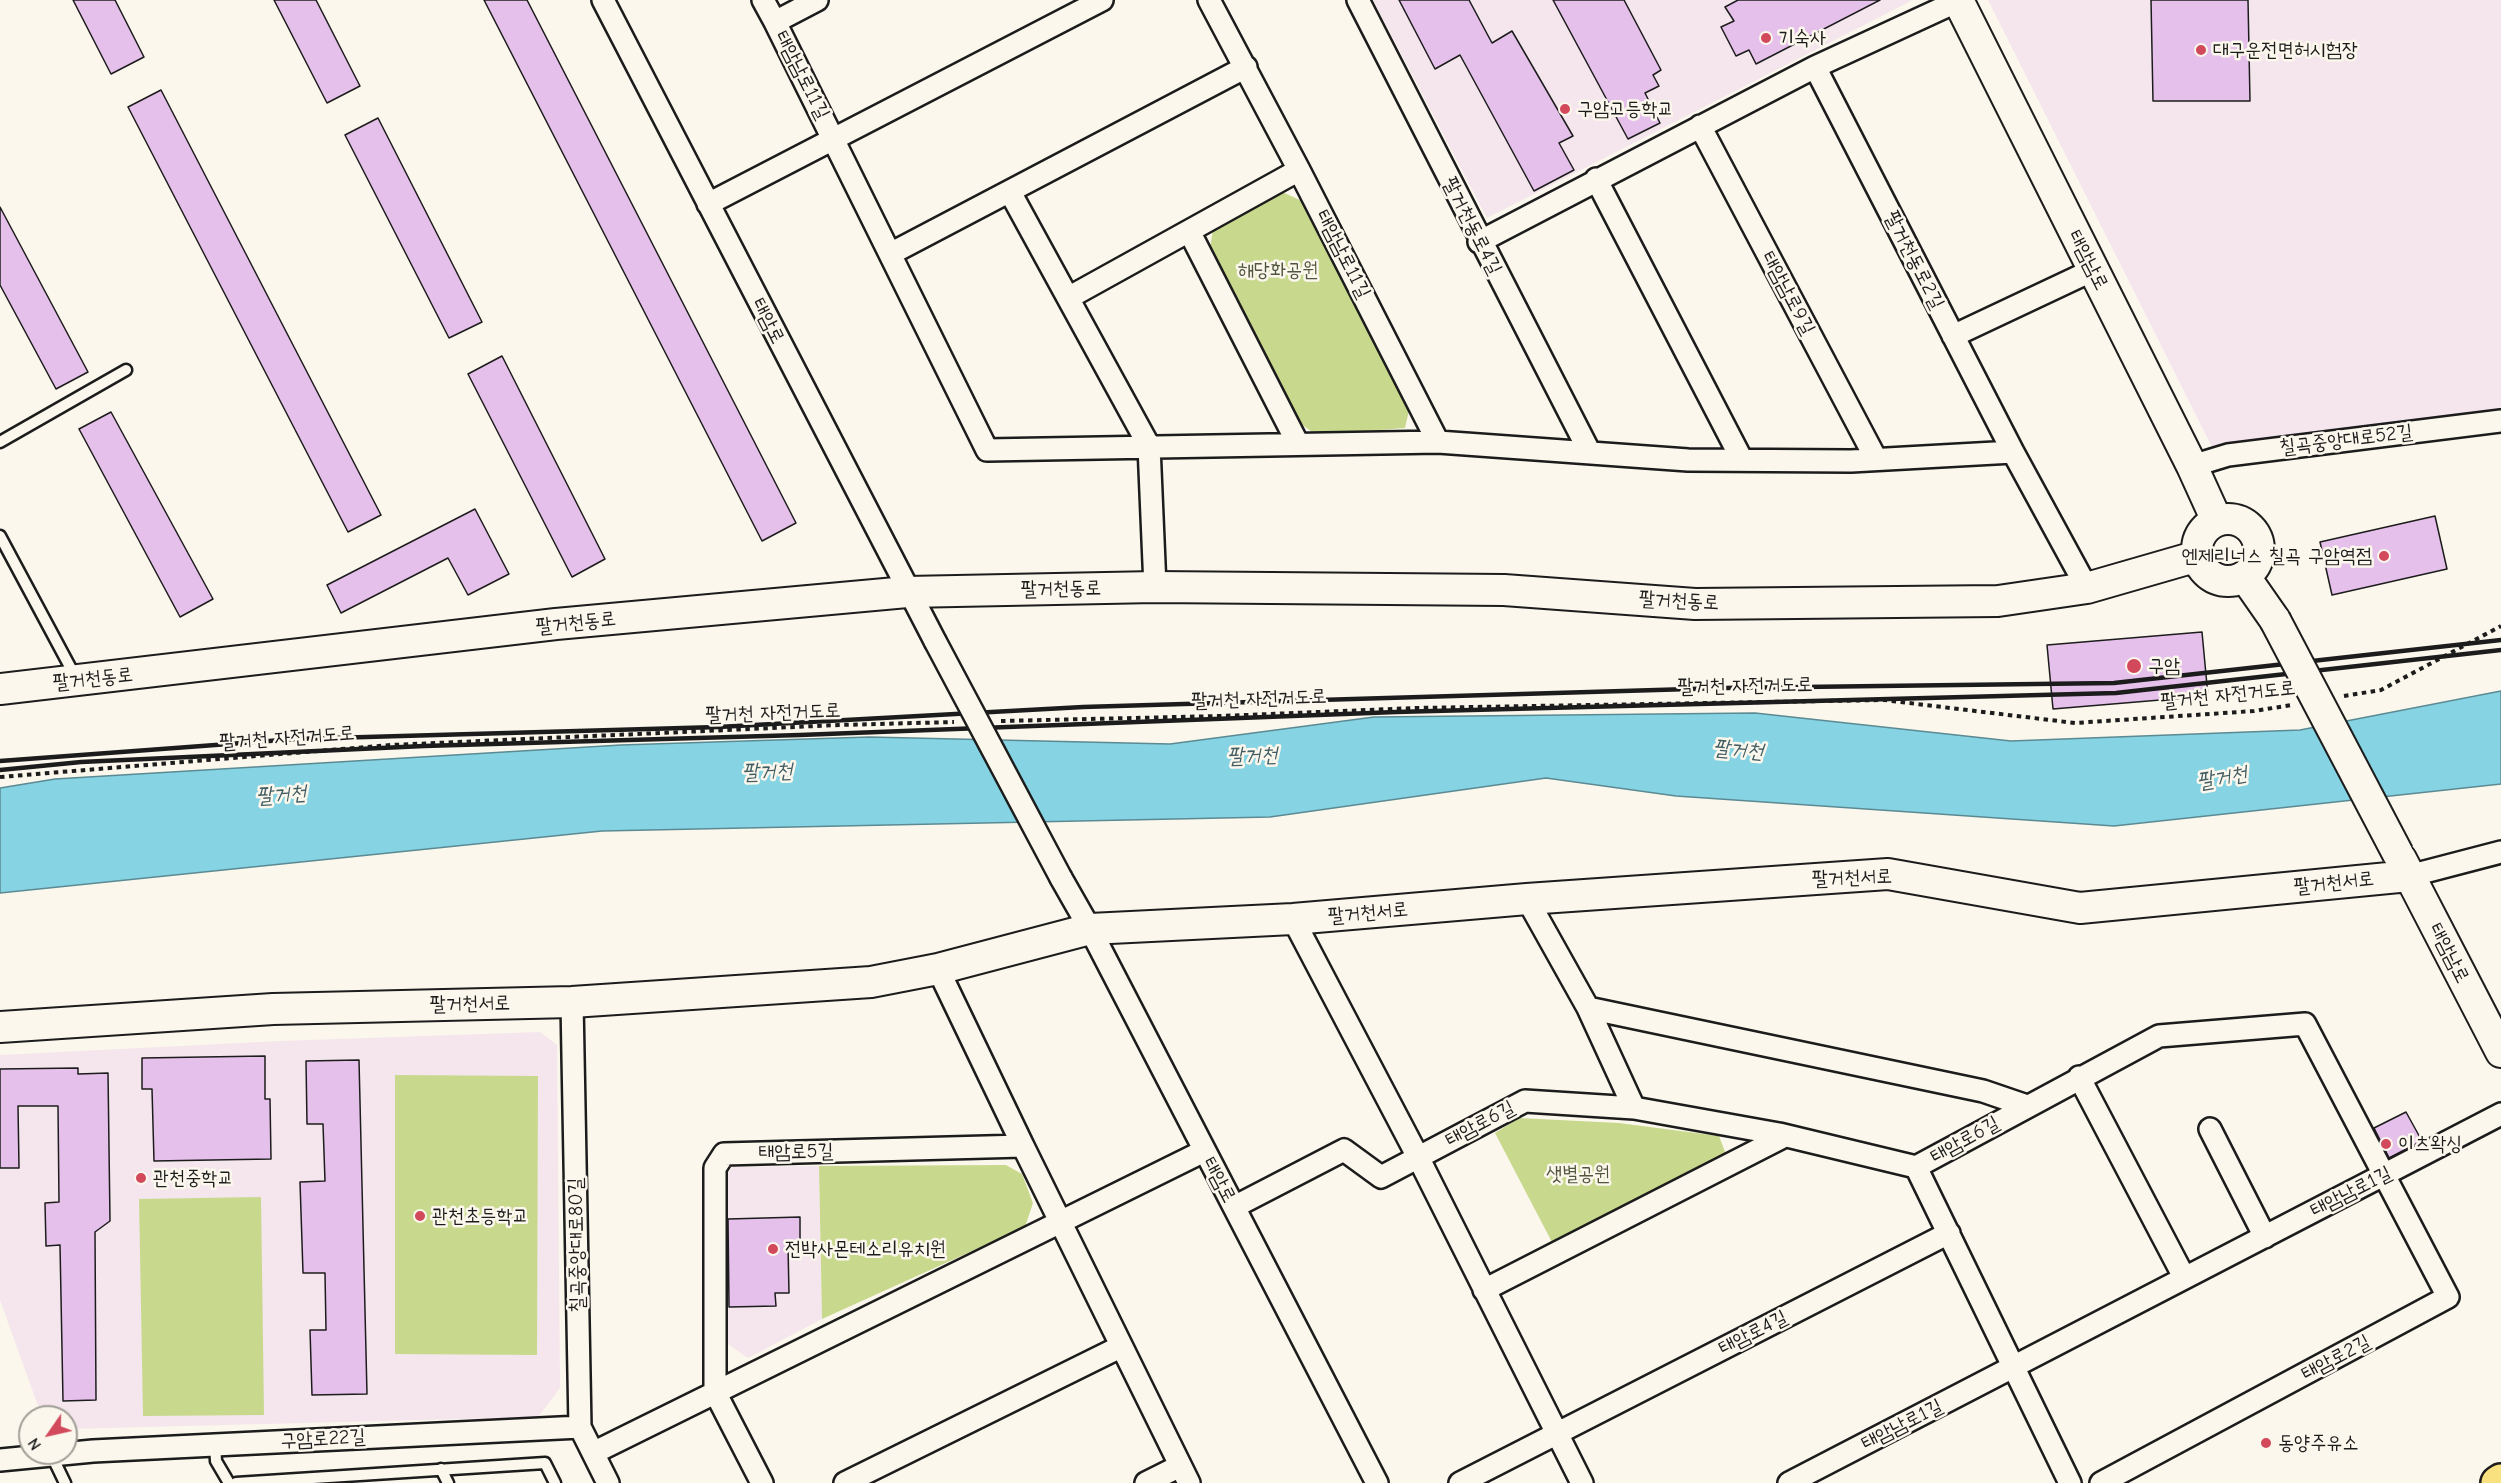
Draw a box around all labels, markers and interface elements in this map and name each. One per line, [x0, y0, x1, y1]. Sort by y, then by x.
place label: 기숙사 [1778, 26, 1826, 50]
street label: 태암남로11길 [769, 27, 835, 123]
marker: 기숙사 [1759, 31, 1773, 45]
place label: 대구운전면허시험장 [2213, 38, 2358, 62]
marker: 대구운전면허시험장 [2194, 43, 2208, 57]
place label: 구암고등학교 [1577, 97, 1674, 121]
marker: 구암고등학교 [1558, 102, 1572, 116]
street label: 팔거천동로4길 [1437, 173, 1507, 279]
street label: 태암남로11길 [1310, 206, 1376, 302]
street label: 팔거천동로2길 [1879, 207, 1949, 313]
street label: 태암남로 [2063, 226, 2113, 294]
street label: 태암남로9길 [1756, 247, 1820, 339]
park label: 해당화공원 [1238, 258, 1318, 282]
street label: 태암로 [746, 294, 790, 348]
street label: 칠곡중앙대로52길 [2278, 420, 2414, 460]
place label: 엔제리너스 칠곡 구암역점 [2182, 544, 2372, 568]
marker: 엔제리너스 칠곡 구암역점 [2377, 549, 2391, 563]
street label: 팔거천동로 [1021, 576, 1101, 602]
street label: 팔거천동로 [1638, 587, 1720, 615]
street label: 팔거천동로 [535, 607, 617, 639]
place label: 구암 [2148, 654, 2180, 678]
marker: 구암 [2125, 657, 2143, 675]
street label: 팔거천동로 [52, 663, 134, 695]
street label: 팔거천 자전거도로 [1677, 673, 1813, 699]
street label: 팔거천 자전거도로 [2159, 676, 2297, 714]
street label: 팔거천 자전거도로 [1191, 685, 1327, 713]
street label: 팔거천 자전거도로 [705, 699, 841, 727]
street label: 팔거천 자전거도로 [219, 721, 355, 755]
water label: 팔거천 [1712, 735, 1764, 765]
water label: 팔거천 [1226, 743, 1278, 769]
water label: 팔거천 [741, 759, 793, 785]
water label: 팔거천 [2195, 761, 2249, 795]
water label: 팔거천 [255, 781, 307, 809]
street label: 팔거천서로 [1811, 865, 1893, 891]
street label: 팔거천서로 [2293, 867, 2375, 899]
street label: 팔거천서로 [1327, 898, 1409, 928]
street label: 태암남로 [2424, 919, 2474, 987]
street label: 팔거천서로 [430, 991, 510, 1017]
street label: 태암로6길 [1441, 1096, 1519, 1152]
street label: 태암로6길 [1926, 1111, 2004, 1169]
place label: 이츠왁싱 [2398, 1132, 2462, 1156]
marker: 이츠왁싱 [2379, 1137, 2393, 1151]
street label: 태암로5길 [758, 1139, 834, 1165]
street label: 태암로 [1197, 1153, 1241, 1207]
street label: 태암남로1길 [2306, 1161, 2396, 1223]
park label: 샛별공원 [1546, 1162, 1610, 1186]
place label: 관천중학교 [153, 1166, 233, 1190]
marker: 관천중학교 [134, 1171, 148, 1185]
street label: 칠곡중앙대로80길 [564, 1177, 590, 1313]
place label: 관천초등학교 [432, 1204, 529, 1228]
marker: 관천초등학교 [413, 1209, 427, 1223]
place label: 전박사몬테소리유치원 [785, 1237, 946, 1261]
marker: 전박사몬테소리유치원 [766, 1242, 780, 1256]
street label: 태암로4길 [1715, 1305, 1791, 1361]
street label: 태암로2길 [2297, 1330, 2375, 1386]
street label: 태암남로1길 [1857, 1394, 1947, 1456]
north arrow [18, 1405, 78, 1465]
street label: 구암로22길 [280, 1425, 366, 1453]
place label: 동양주유소 [2278, 1431, 2358, 1455]
text: N [24, 1435, 45, 1453]
marker: 동양주유소 [2259, 1436, 2273, 1450]

